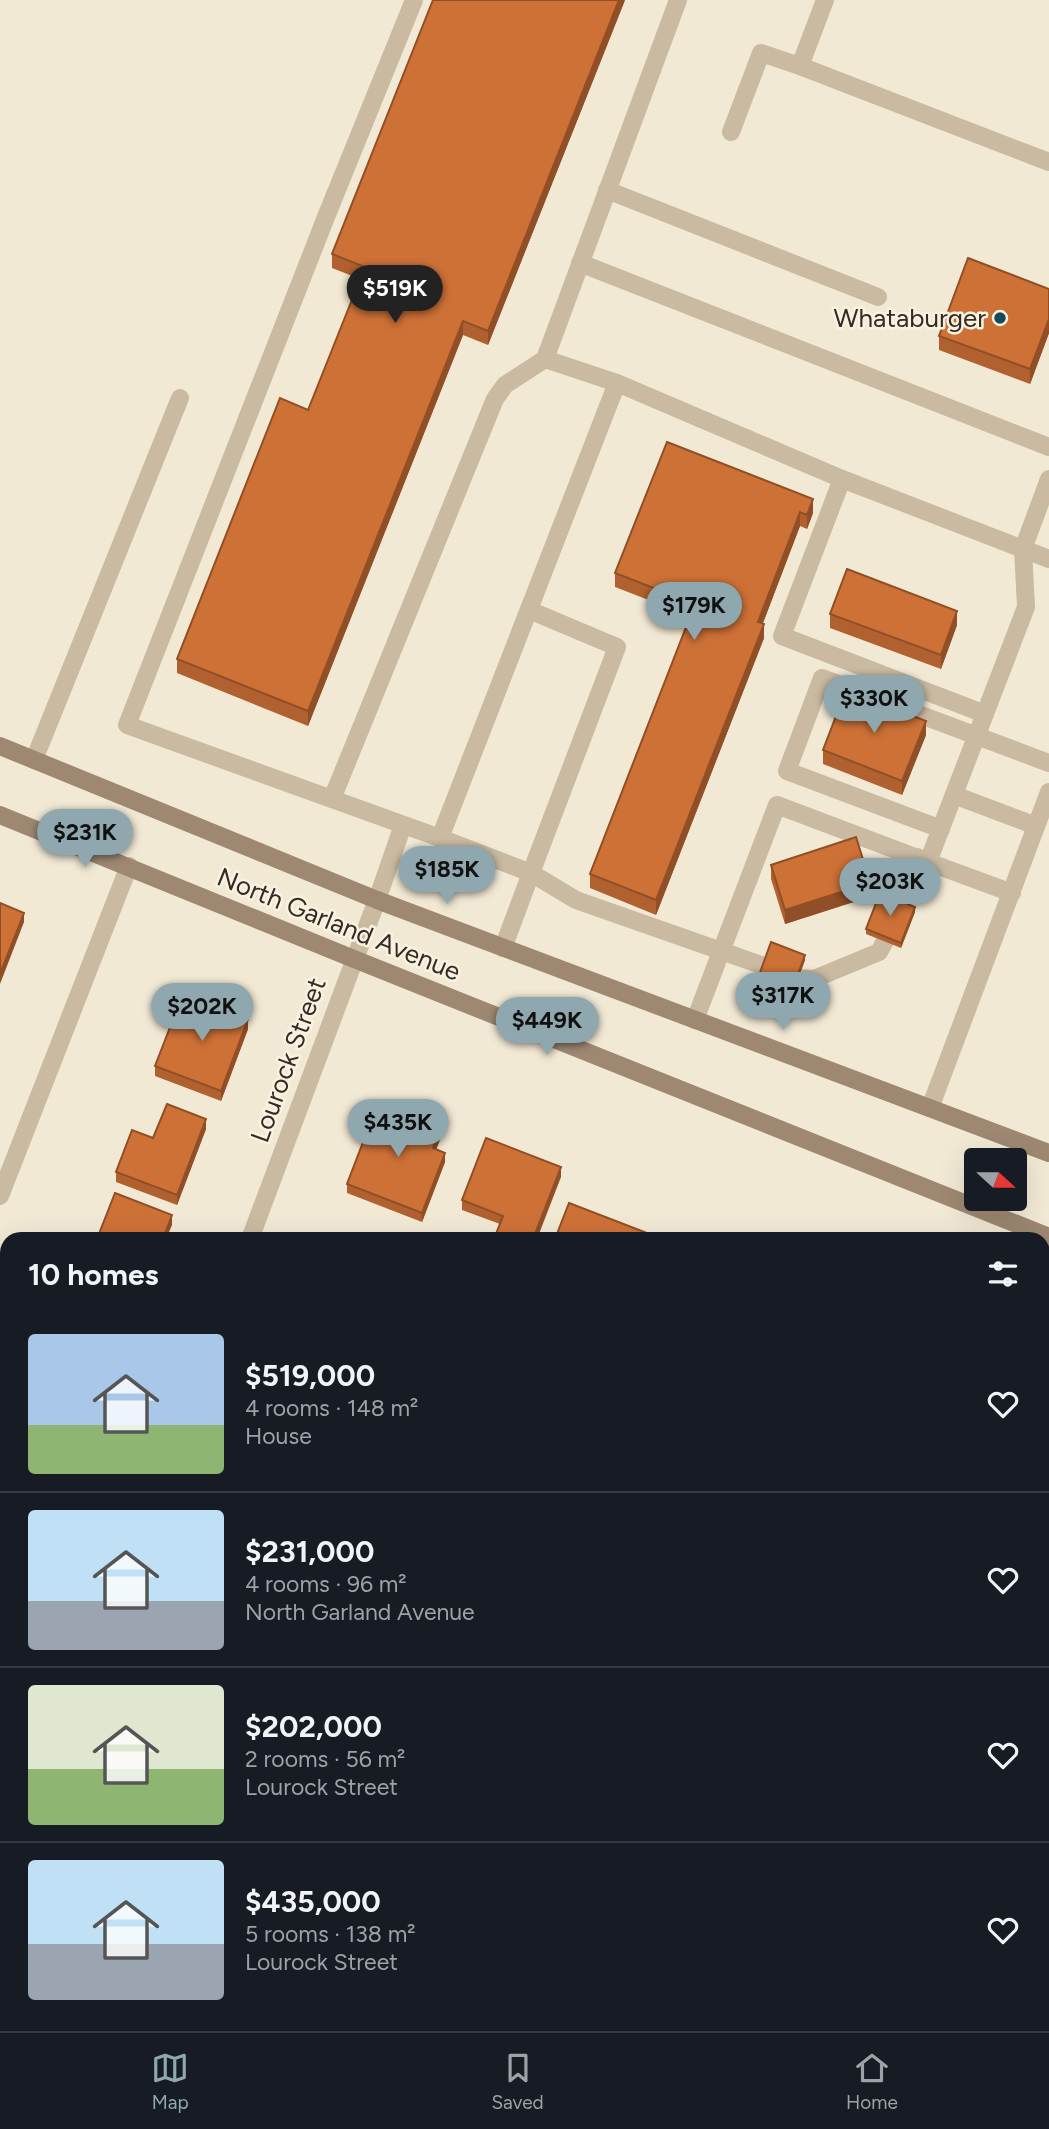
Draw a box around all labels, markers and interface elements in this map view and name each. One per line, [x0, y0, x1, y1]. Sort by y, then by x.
pin: $519K [346, 266, 444, 325]
text: $519K [363, 274, 427, 302]
place label: Whataburger [833, 302, 986, 334]
marker: Whataburger [992, 310, 1008, 326]
pin: $179K [645, 582, 743, 642]
text: $179K [662, 591, 726, 619]
pin: $330K [825, 676, 923, 735]
text: $330K [840, 684, 908, 712]
pin: $231K [36, 810, 134, 869]
text: $231K [53, 818, 117, 846]
pin: $185K [398, 846, 496, 906]
text: $185K [414, 855, 480, 883]
pin: $203K [841, 858, 939, 918]
street label: North Garland Avenue [213, 861, 465, 987]
text: $203K [855, 867, 925, 895]
pin: $317K [734, 972, 832, 1032]
street label: Lourock Street [243, 973, 333, 1147]
text: $317K [751, 981, 815, 1009]
pin: $202K [153, 984, 251, 1043]
text: $202K [167, 992, 237, 1020]
pin: $449K [498, 998, 596, 1057]
text: $449K [512, 1006, 582, 1034]
pin: $435K [349, 1100, 447, 1159]
text: $435K [364, 1108, 432, 1136]
north arrow [964, 1148, 1027, 1211]
map controls [964, 1148, 1027, 1211]
icon: filters [984, 1255, 1022, 1293]
text: 10 homes [28, 1256, 159, 1293]
text: $519,000 [245, 1357, 375, 1394]
icon: home [84, 1362, 168, 1446]
icon: heart [984, 1385, 1022, 1423]
text: 4 rooms · 148 m² [245, 1394, 418, 1422]
text: House [245, 1422, 312, 1450]
text: $231,000 [245, 1533, 374, 1570]
icon: home [84, 1538, 168, 1622]
icon: heart [984, 1561, 1022, 1599]
text: 4 rooms · 96 m² [245, 1570, 407, 1598]
text: North Garland Avenue [245, 1598, 475, 1626]
text: $202,000 [245, 1708, 382, 1745]
icon: home [84, 1713, 168, 1797]
icon: heart [984, 1736, 1022, 1774]
text: 2 rooms · 56 m² [245, 1745, 405, 1773]
text: Lourock Street [245, 1773, 398, 1801]
text: $435,000 [245, 1883, 381, 1920]
icon: home [84, 1888, 168, 1972]
icon: heart [984, 1911, 1022, 1949]
text: 5 rooms · 138 m² [245, 1920, 416, 1948]
text: Lourock Street [245, 1948, 398, 1976]
tab: Map [151, 2049, 189, 2114]
tab: Saved [491, 2049, 544, 2114]
tab: Home [846, 2049, 898, 2114]

